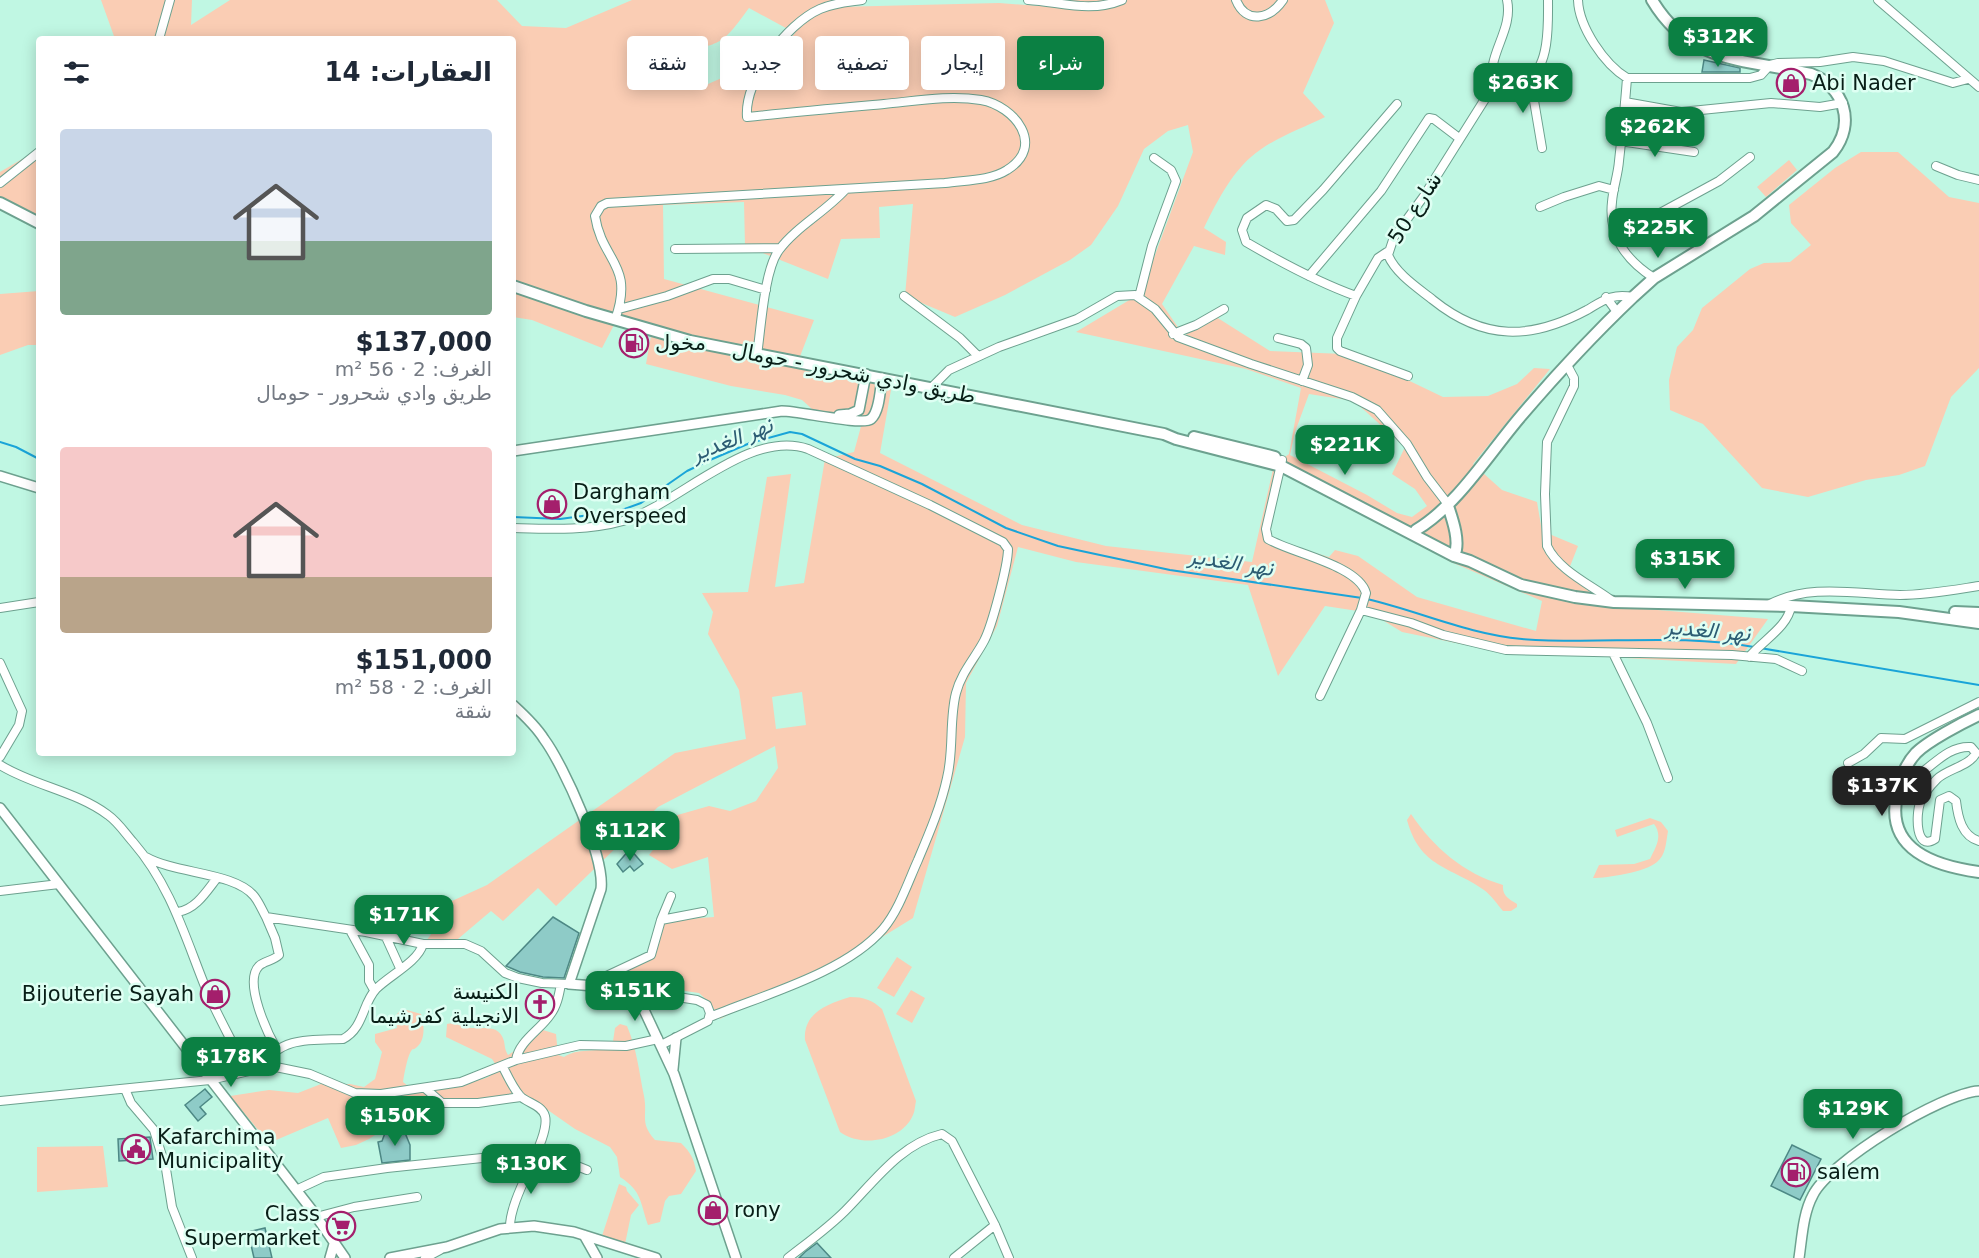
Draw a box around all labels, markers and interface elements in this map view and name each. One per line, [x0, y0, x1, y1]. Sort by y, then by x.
pin: $312K [1676, 17, 1760, 68]
text: $312K [1682, 24, 1754, 48]
chip: شقة [627, 36, 708, 90]
chip: جديد [720, 36, 803, 90]
chip: تصفية [815, 36, 909, 90]
chip: إيجار [921, 36, 1005, 90]
chip: شراء [1017, 36, 1104, 90]
icon: filters [60, 56, 93, 89]
text: العقارات: 14 [325, 57, 492, 87]
pin: $263K [1481, 63, 1565, 114]
shop icon: Abi Nader [1775, 67, 1807, 99]
text: $263K [1487, 70, 1559, 94]
place label: Abi Nader [1812, 71, 1916, 95]
pin: $262K [1613, 107, 1697, 158]
text: $262K [1619, 114, 1691, 138]
icon: home [222, 168, 330, 276]
street label: شارع 50 [1383, 168, 1447, 248]
pin: $225K [1616, 208, 1700, 259]
text: $225K [1622, 215, 1694, 239]
text: $137,000 [355, 327, 492, 357]
fuel station icon: مخول [618, 327, 650, 359]
place label: مخول [655, 331, 706, 355]
street label: طريق وادي شحرور - حومال [730, 338, 978, 408]
text: الغرف: 2 · 56 m² [335, 357, 492, 381]
text: طريق وادي شحرور - حومال [256, 381, 492, 405]
water label: نهر الغدير [686, 412, 778, 467]
pin: $221K [1303, 425, 1387, 476]
text: $221K [1309, 432, 1381, 456]
place label: Dargham Overspeed [573, 480, 687, 528]
icon: home [222, 486, 330, 594]
shop icon: Dargham Overspeed [536, 488, 568, 520]
pin: $315K [1643, 539, 1727, 590]
water label: نهر الغدير [1185, 543, 1276, 582]
text: $315K [1649, 546, 1721, 570]
water label: نهر الغدير [1663, 614, 1753, 647]
text: $151,000 [355, 645, 492, 675]
text: الغرف: 2 · 58 m² [335, 675, 492, 699]
text: شقة [454, 699, 492, 723]
pin: $137K [1840, 766, 1924, 817]
text: $137K [1846, 773, 1918, 797]
pin: $112K [588, 811, 672, 862]
text: $112K [594, 818, 666, 842]
pin: $171K [362, 895, 446, 946]
text: $171K [368, 902, 440, 926]
pin: $151K [593, 971, 677, 1022]
shop icon: Bijouterie Sayah [199, 978, 231, 1010]
text: $151K [599, 978, 671, 1002]
place label: الكنيسة الانجيلية كفرشيما [370, 980, 519, 1028]
place label: Bijouterie Sayah [22, 982, 194, 1006]
church icon: الكنيسة الانجيلية كفرشيما [524, 988, 556, 1020]
pin: $178K [189, 1037, 273, 1088]
text: $178K [195, 1044, 267, 1068]
pin: $129K [1811, 1089, 1895, 1140]
pin: $150K [353, 1096, 437, 1147]
text: $129K [1817, 1096, 1889, 1120]
text: $150K [359, 1103, 431, 1127]
place label: Kafarchima Municipality [157, 1125, 283, 1173]
public building icon: Kafarchima Municipality [120, 1133, 152, 1165]
pin: $130K [489, 1144, 573, 1195]
text: $130K [495, 1151, 567, 1175]
fuel station icon: salem [1780, 1156, 1812, 1188]
place label: salem [1817, 1160, 1880, 1184]
shop icon: rony [697, 1194, 729, 1226]
place label: rony [734, 1198, 781, 1222]
place label: Class Supermarket [184, 1202, 320, 1250]
supermarket icon: Class Supermarket [325, 1210, 357, 1242]

